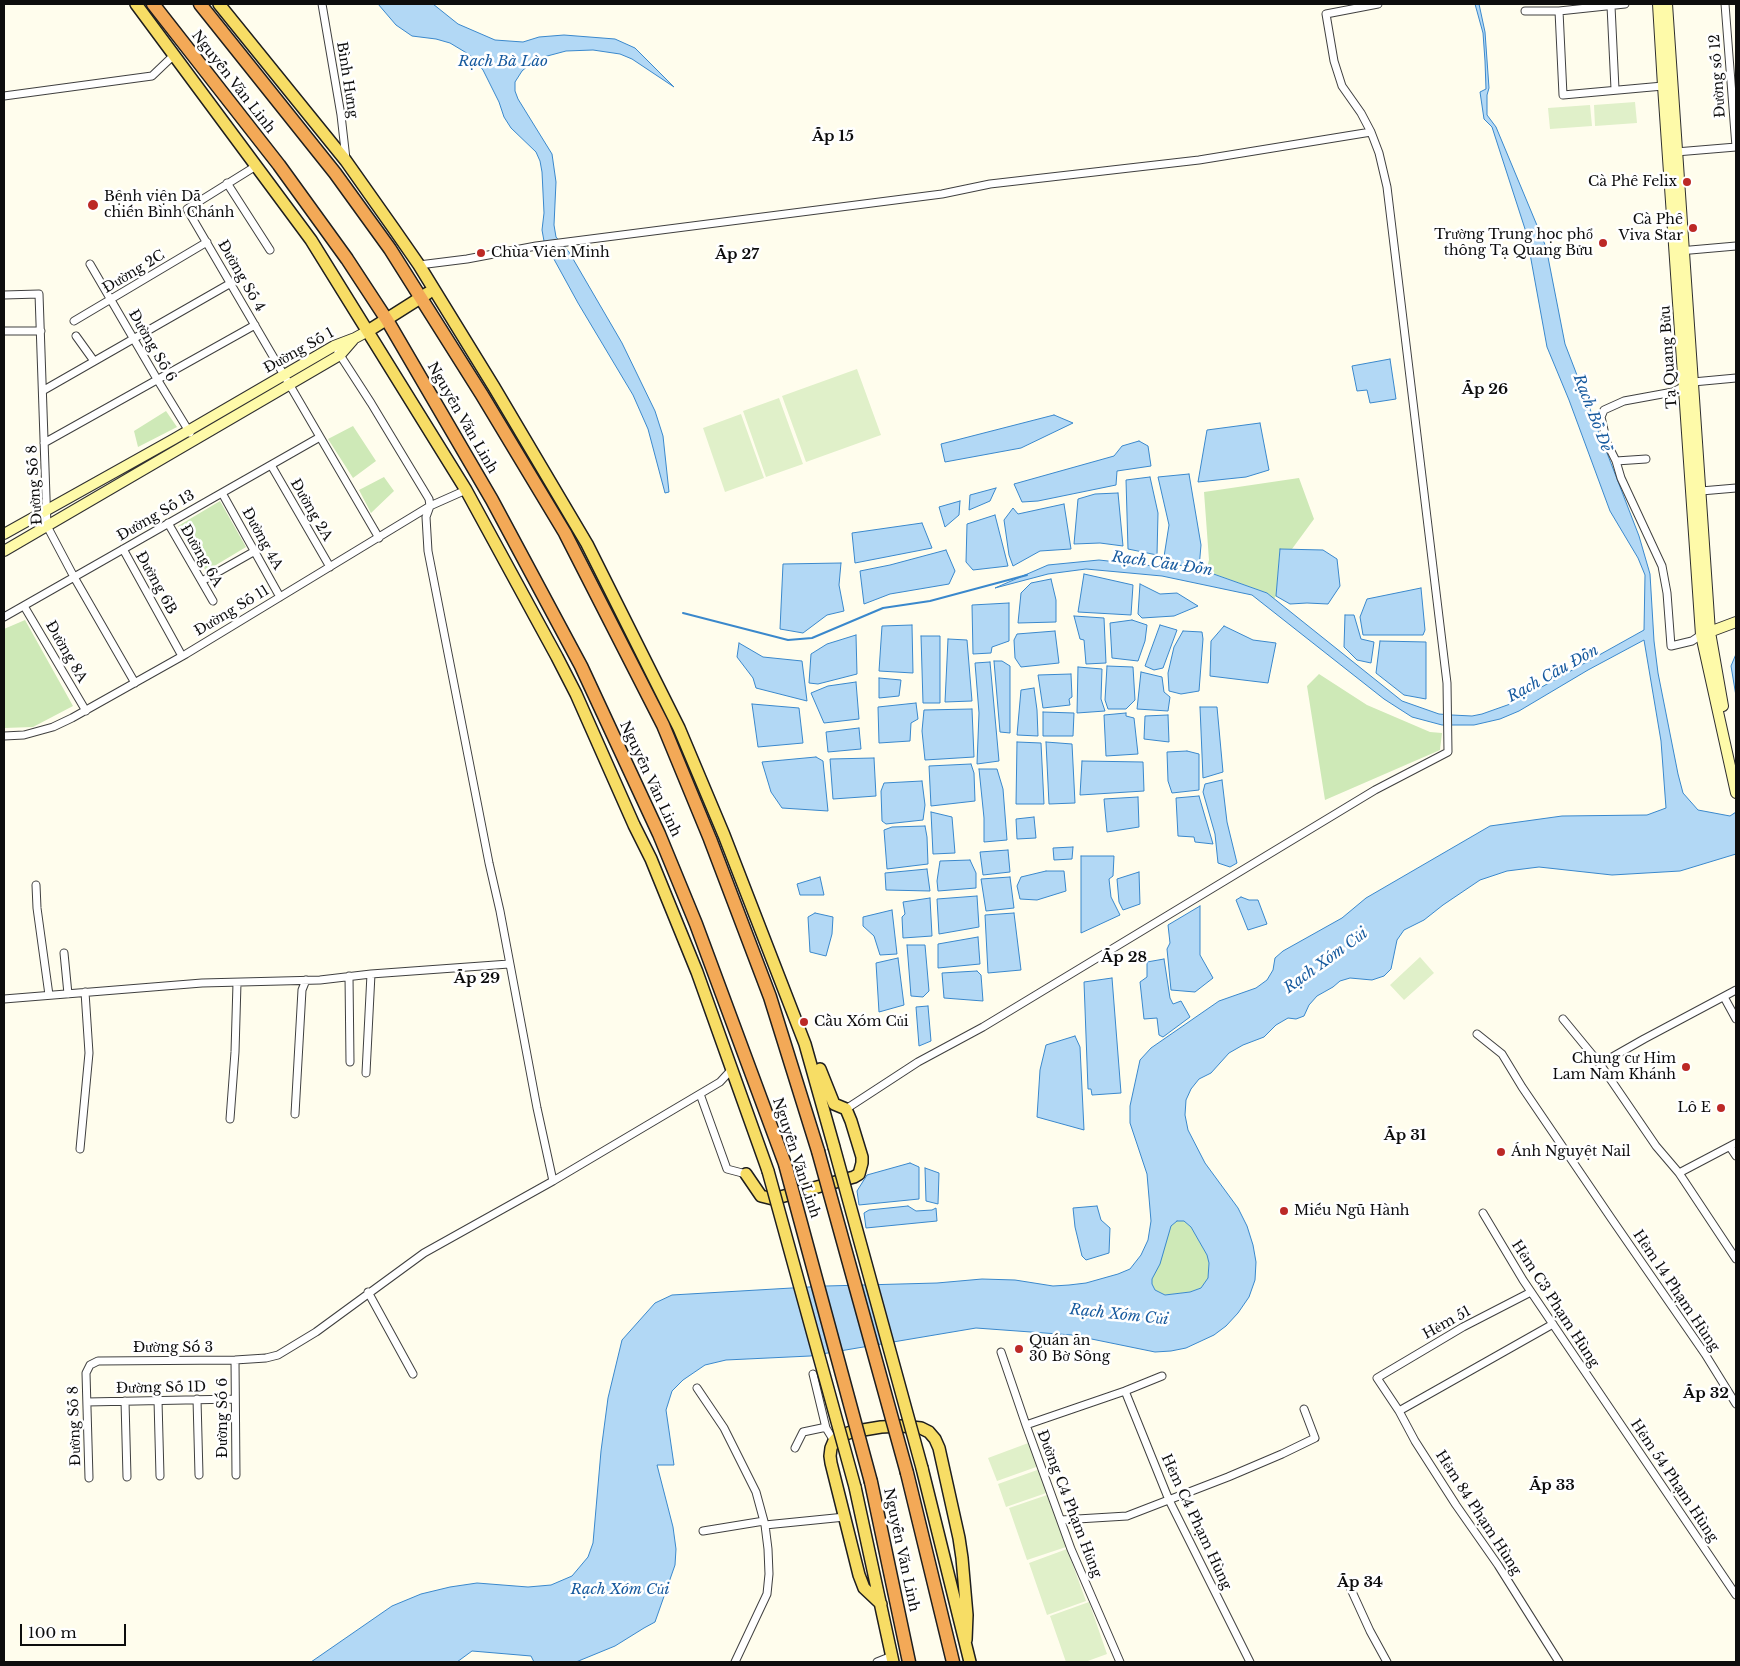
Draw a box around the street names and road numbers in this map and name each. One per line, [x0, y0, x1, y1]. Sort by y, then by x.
street label: Nguyễn Văn Linh [188, 27, 278, 137]
street label: Đường số 12 [1707, 34, 1729, 118]
street label: Bình Hưng [333, 40, 361, 120]
street label: Đường Số 4 [214, 237, 268, 315]
street label: Đường 2C [100, 247, 168, 297]
street label: Tạ Quang Bửu [1657, 305, 1681, 409]
street label: Đường Số 6 [125, 307, 179, 385]
street label: Đường Số 1 [261, 325, 337, 377]
street label: Nguyễn Văn Linh [423, 359, 501, 477]
street label: Đường Số 8 [24, 444, 46, 526]
street label: Đường 2A [287, 476, 335, 544]
street label: Đường Số 13 [114, 487, 198, 545]
street label: Đường 4A [238, 505, 286, 573]
street label: Đường 6A [176, 522, 226, 590]
street label: Đường 6B [132, 549, 180, 617]
street label: Đường Số 11 [192, 582, 272, 640]
street label: Đường 8A [42, 618, 90, 686]
street label: Nguyễn Văn Linh [616, 718, 684, 840]
street label: Nguyễn Văn Linh [769, 1096, 823, 1220]
street label: Hẻm 14 Phạm Hùng [1629, 1227, 1723, 1355]
street label: Hẻm C3 Phạm Hùng [1508, 1237, 1602, 1371]
street label: Hẻm 51 [1420, 1303, 1474, 1343]
street label: Đường Số 3 [133, 1340, 213, 1356]
street label: Đường Số 6 [215, 1378, 231, 1458]
street label: Đường Số 1D [116, 1379, 206, 1397]
street label: Đường Số 8 [65, 1386, 85, 1466]
street label: Hẻm 54 Phạm Hùng [1627, 1416, 1721, 1546]
street label: Đường C4 Phạm Hủng [1033, 1428, 1105, 1580]
street label: Hẻm 84 Phạm Hùng [1431, 1448, 1525, 1578]
street label: Hẻm C4 Phạm Hùng [1157, 1451, 1235, 1593]
street label: Nguyễn Văn Linh [880, 1487, 922, 1613]

